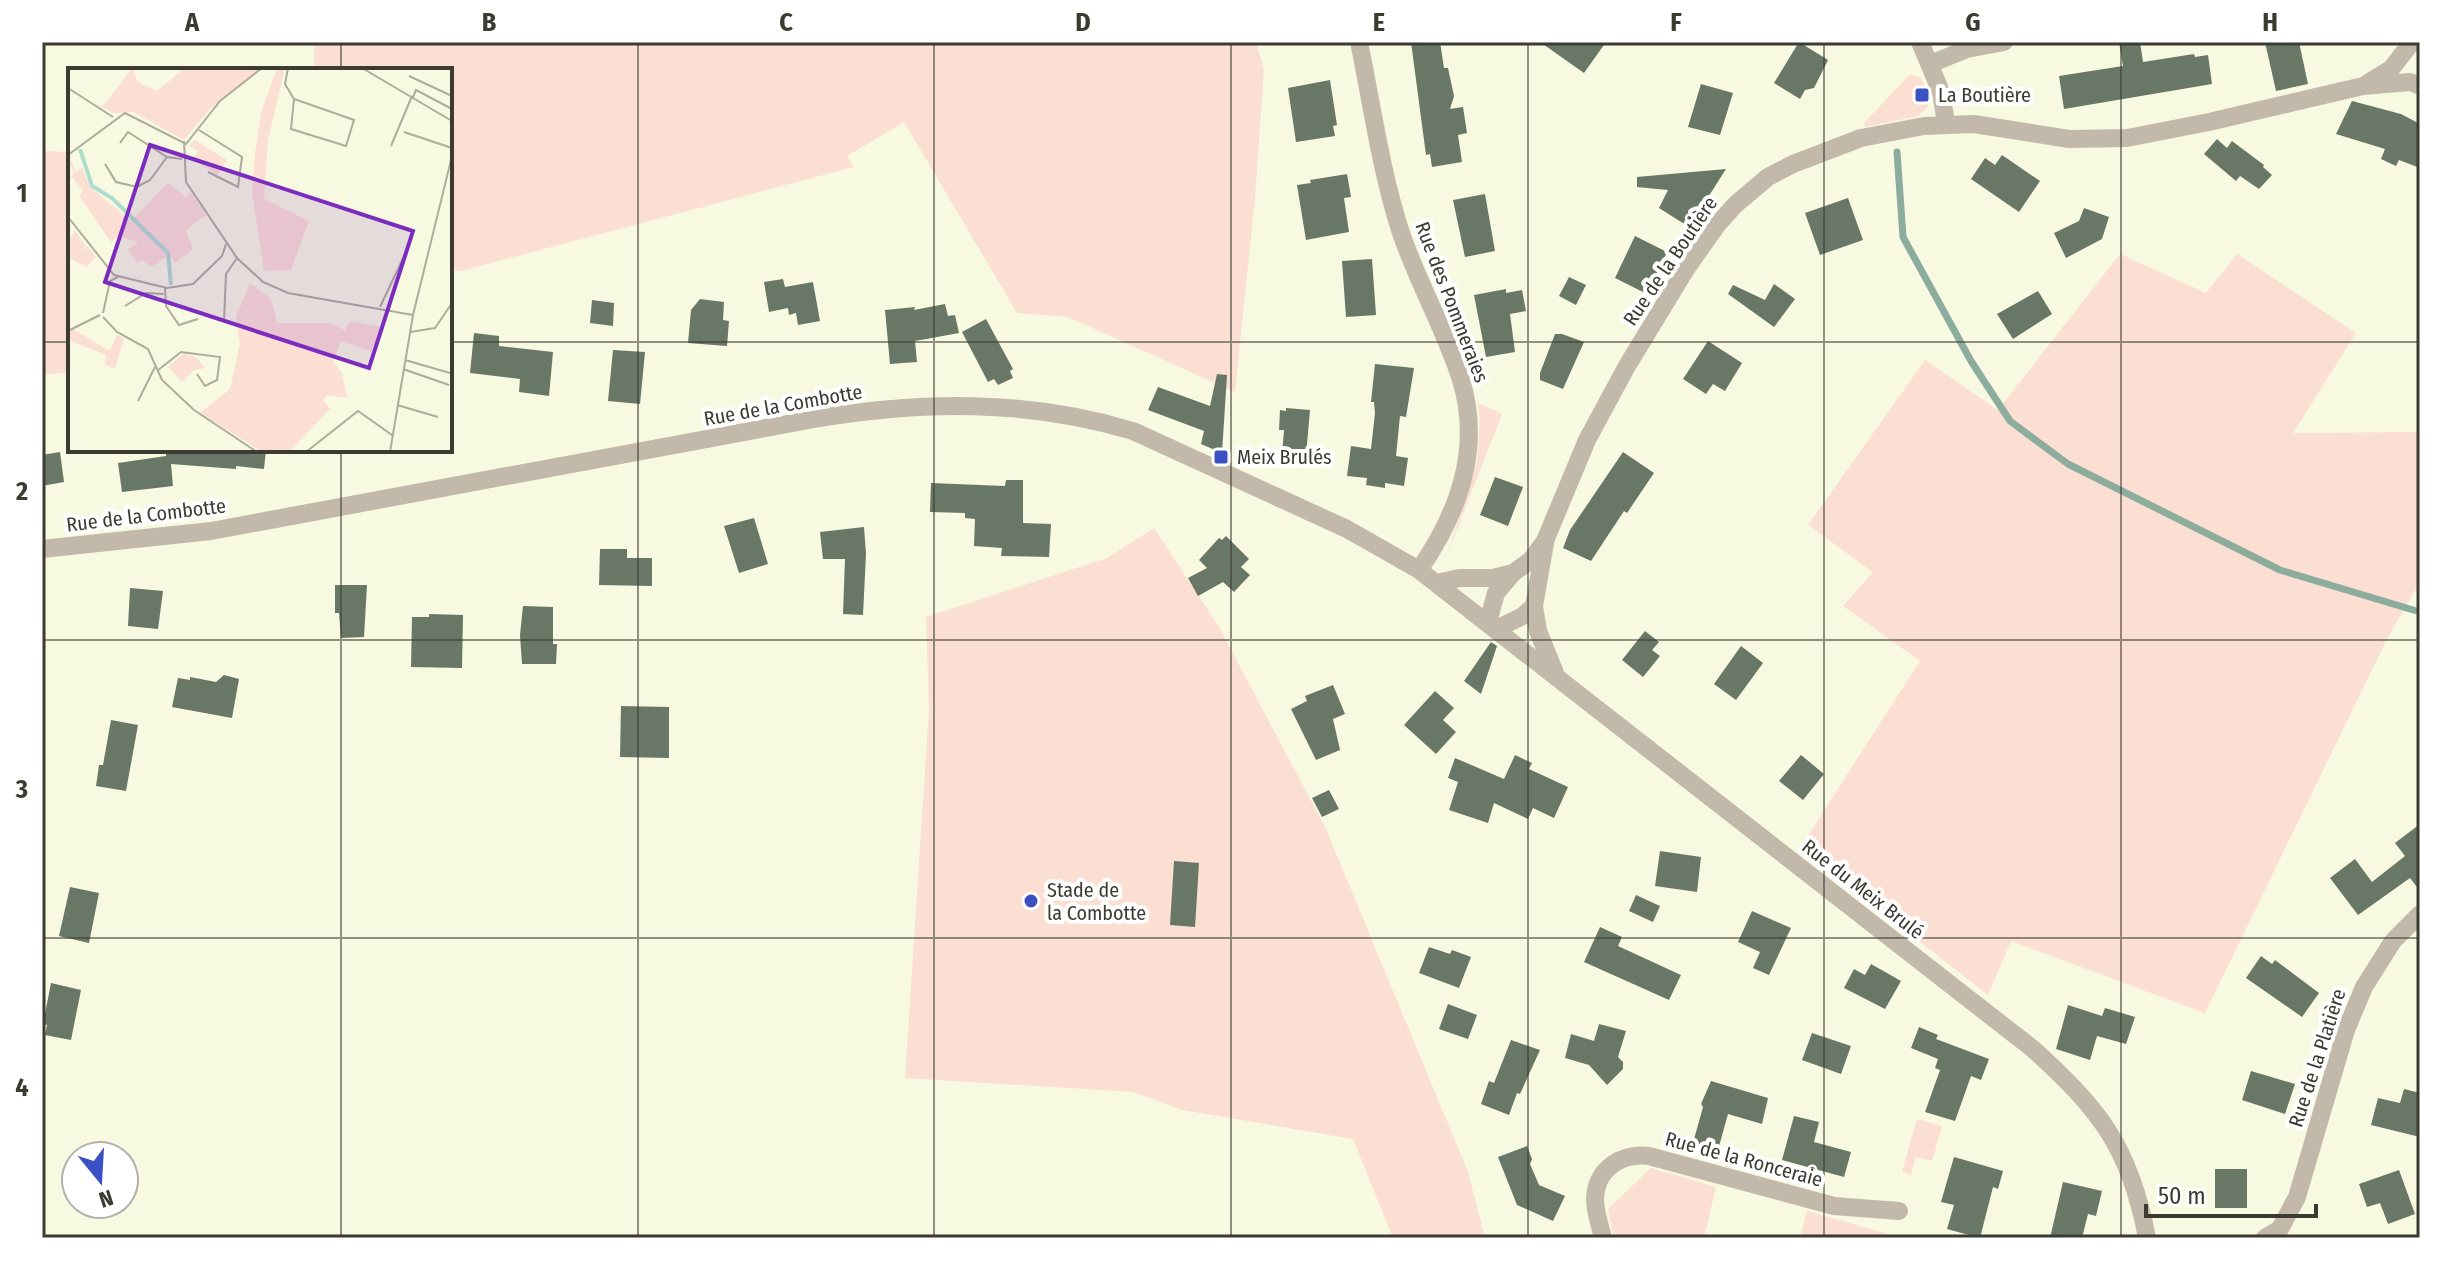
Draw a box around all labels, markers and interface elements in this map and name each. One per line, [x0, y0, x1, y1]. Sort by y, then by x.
text: A [184, 7, 200, 38]
text: B [482, 7, 497, 38]
text: C [779, 7, 793, 38]
text: D [1075, 7, 1091, 38]
text: E [1373, 7, 1385, 38]
text: F [1670, 7, 1682, 38]
text: G [1965, 7, 1981, 38]
text: H [2262, 7, 2278, 38]
inset map [68, 68, 452, 452]
place label: La Boutière [1938, 83, 2031, 107]
marker: La Boutière [1913, 86, 1931, 104]
text: 1 [17, 178, 28, 209]
street label: Rue de la Boutière [1618, 192, 1722, 330]
street label: Rue des Pommeraies [1410, 218, 1494, 386]
street label: Rue de la Combotte [702, 379, 864, 431]
place label: Meix Brulés [1237, 445, 1332, 469]
marker: Meix Brulés [1212, 448, 1230, 466]
text: 2 [15, 476, 28, 507]
street label: Rue de la Combotte [65, 493, 227, 537]
text: 3 [15, 774, 28, 805]
street label: Rue du Meix Brulé [1797, 834, 1929, 944]
place label: Stade de la Combotte [1047, 878, 1146, 925]
marker: Stade de la Combotte [1022, 892, 1040, 910]
street label: Rue de la Platière [2283, 986, 2351, 1130]
text: 4 [15, 1072, 29, 1103]
street label: Rue de la Ronceraie [1663, 1126, 1825, 1192]
north arrow [60, 1140, 140, 1220]
scale bar [2146, 1168, 2316, 1218]
text: 50 m [2158, 1182, 2206, 1210]
text: N [96, 1184, 116, 1213]

